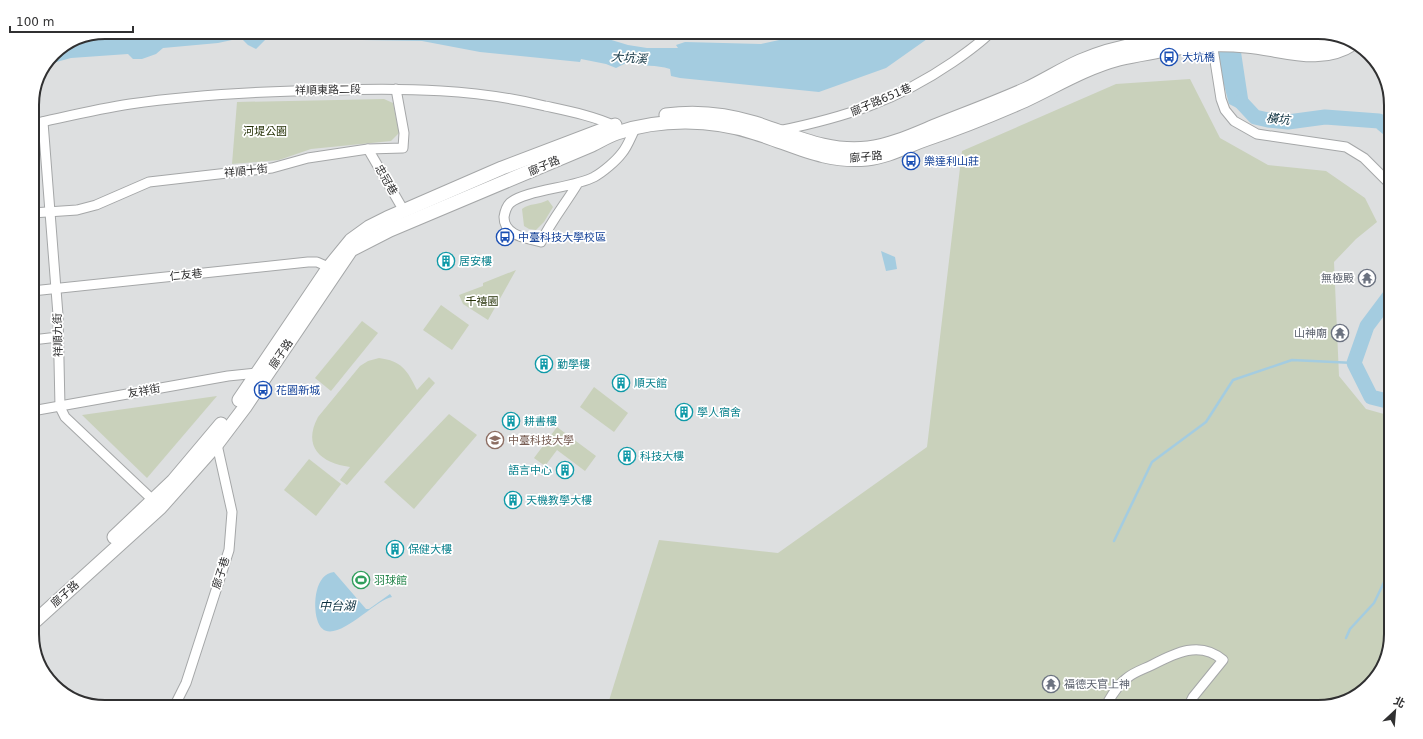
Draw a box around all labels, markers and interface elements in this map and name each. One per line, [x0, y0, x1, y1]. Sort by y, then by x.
scale bar [10, 8, 133, 34]
text: 100 m [16, 15, 54, 29]
bus stop icon: 大坑橋 [1159, 47, 1179, 67]
water label: 大坑溪 [611, 50, 649, 66]
place label: 大坑橋 [1182, 51, 1215, 64]
street label: 廍子路651巷 [849, 81, 913, 119]
street label: 祥順東路二段 [295, 83, 361, 97]
water label: 橫坑 [1265, 111, 1293, 127]
park label: 河堤公園 [243, 125, 287, 138]
street label: 廍子路 [849, 149, 883, 165]
bus stop icon: 樂達利山莊 [901, 151, 921, 171]
street label: 廍子路 [526, 154, 562, 178]
place label: 樂達利山莊 [924, 155, 979, 168]
street label: 祥順十街 [223, 162, 269, 180]
street label: 忠冠巷 [372, 162, 400, 198]
bus stop icon: 中臺科技大學校區 [495, 227, 515, 247]
place label: 中臺科技大學校區 [518, 231, 606, 244]
building icon: 居安樓 [436, 251, 456, 271]
place label: 居安樓 [459, 255, 492, 268]
street label: 仁友巷 [169, 267, 203, 283]
temple icon: 無極殿 [1357, 268, 1377, 288]
place label: 無極殿 [1321, 272, 1354, 285]
park label: 千禧園 [466, 295, 499, 308]
street label: 祥順九街 [51, 313, 65, 357]
temple icon: 山神廟 [1330, 323, 1350, 343]
place label: 山神廟 [1294, 327, 1327, 340]
street label: 廍子路 [266, 337, 296, 371]
building icon: 勤學樓 [534, 354, 554, 374]
place label: 勤學樓 [557, 358, 590, 371]
building icon: 順天館 [611, 373, 631, 393]
place label: 順天館 [634, 377, 667, 390]
bus stop icon: 花園新城 [253, 380, 273, 400]
street label: 友祥街 [127, 382, 161, 400]
place label: 花園新城 [276, 384, 320, 397]
building icon: 學人宿舍 [674, 402, 694, 422]
place label: 學人宿舍 [697, 406, 741, 419]
building icon: 耕書樓 [501, 411, 521, 431]
place label: 耕書樓 [524, 415, 557, 428]
school or university icon: 中臺科技大學 [485, 430, 505, 450]
place label: 中臺科技大學 [508, 434, 574, 447]
building icon: 科技大樓 [617, 446, 637, 466]
place label: 科技大樓 [640, 450, 684, 463]
building icon: 語言中心 [555, 460, 575, 480]
place label: 語言中心 [508, 464, 552, 477]
building icon: 天機教學大樓 [503, 490, 523, 510]
place label: 天機教學大樓 [526, 494, 592, 507]
building icon: 保健大樓 [385, 539, 405, 559]
place label: 保健大樓 [408, 543, 452, 556]
street label: 廍子巷 [210, 555, 232, 591]
sports icon: 羽球館 [351, 570, 371, 590]
place label: 羽球館 [374, 574, 407, 587]
street label: 廍子路 [48, 578, 82, 610]
water label: 中台湖 [319, 599, 357, 613]
temple icon: 福德天官上神 [1041, 674, 1061, 694]
place label: 福德天官上神 [1064, 678, 1130, 691]
north arrow [1375, 691, 1415, 731]
text: 北 [1391, 694, 1407, 711]

